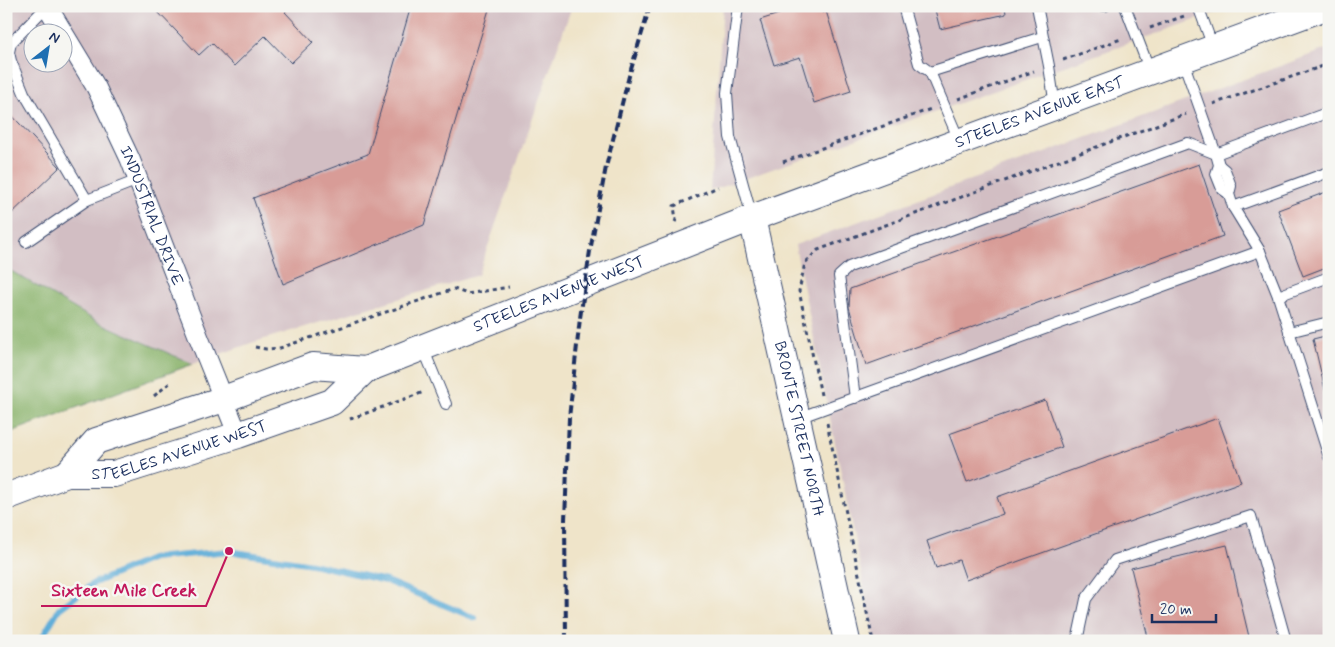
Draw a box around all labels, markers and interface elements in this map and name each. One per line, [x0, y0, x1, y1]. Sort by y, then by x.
north arrow [22, 22, 72, 72]
text: N [46, 28, 63, 48]
street label: STEELES AVENUE EAST [952, 71, 1128, 153]
street label: INDUSTRIAL DRIVE [115, 142, 188, 289]
street label: STEELES AVENUE WEST [470, 251, 648, 337]
street label: BRONTE STREET NORTH [769, 339, 829, 519]
street label: STEELES AVENUE WEST [92, 415, 270, 485]
callout: Sixteen Mile Creek [41, 573, 206, 606]
text: Sixteen Mile Creek [51, 579, 197, 603]
scale bar [1152, 592, 1216, 624]
text: 20 m [1160, 600, 1192, 620]

